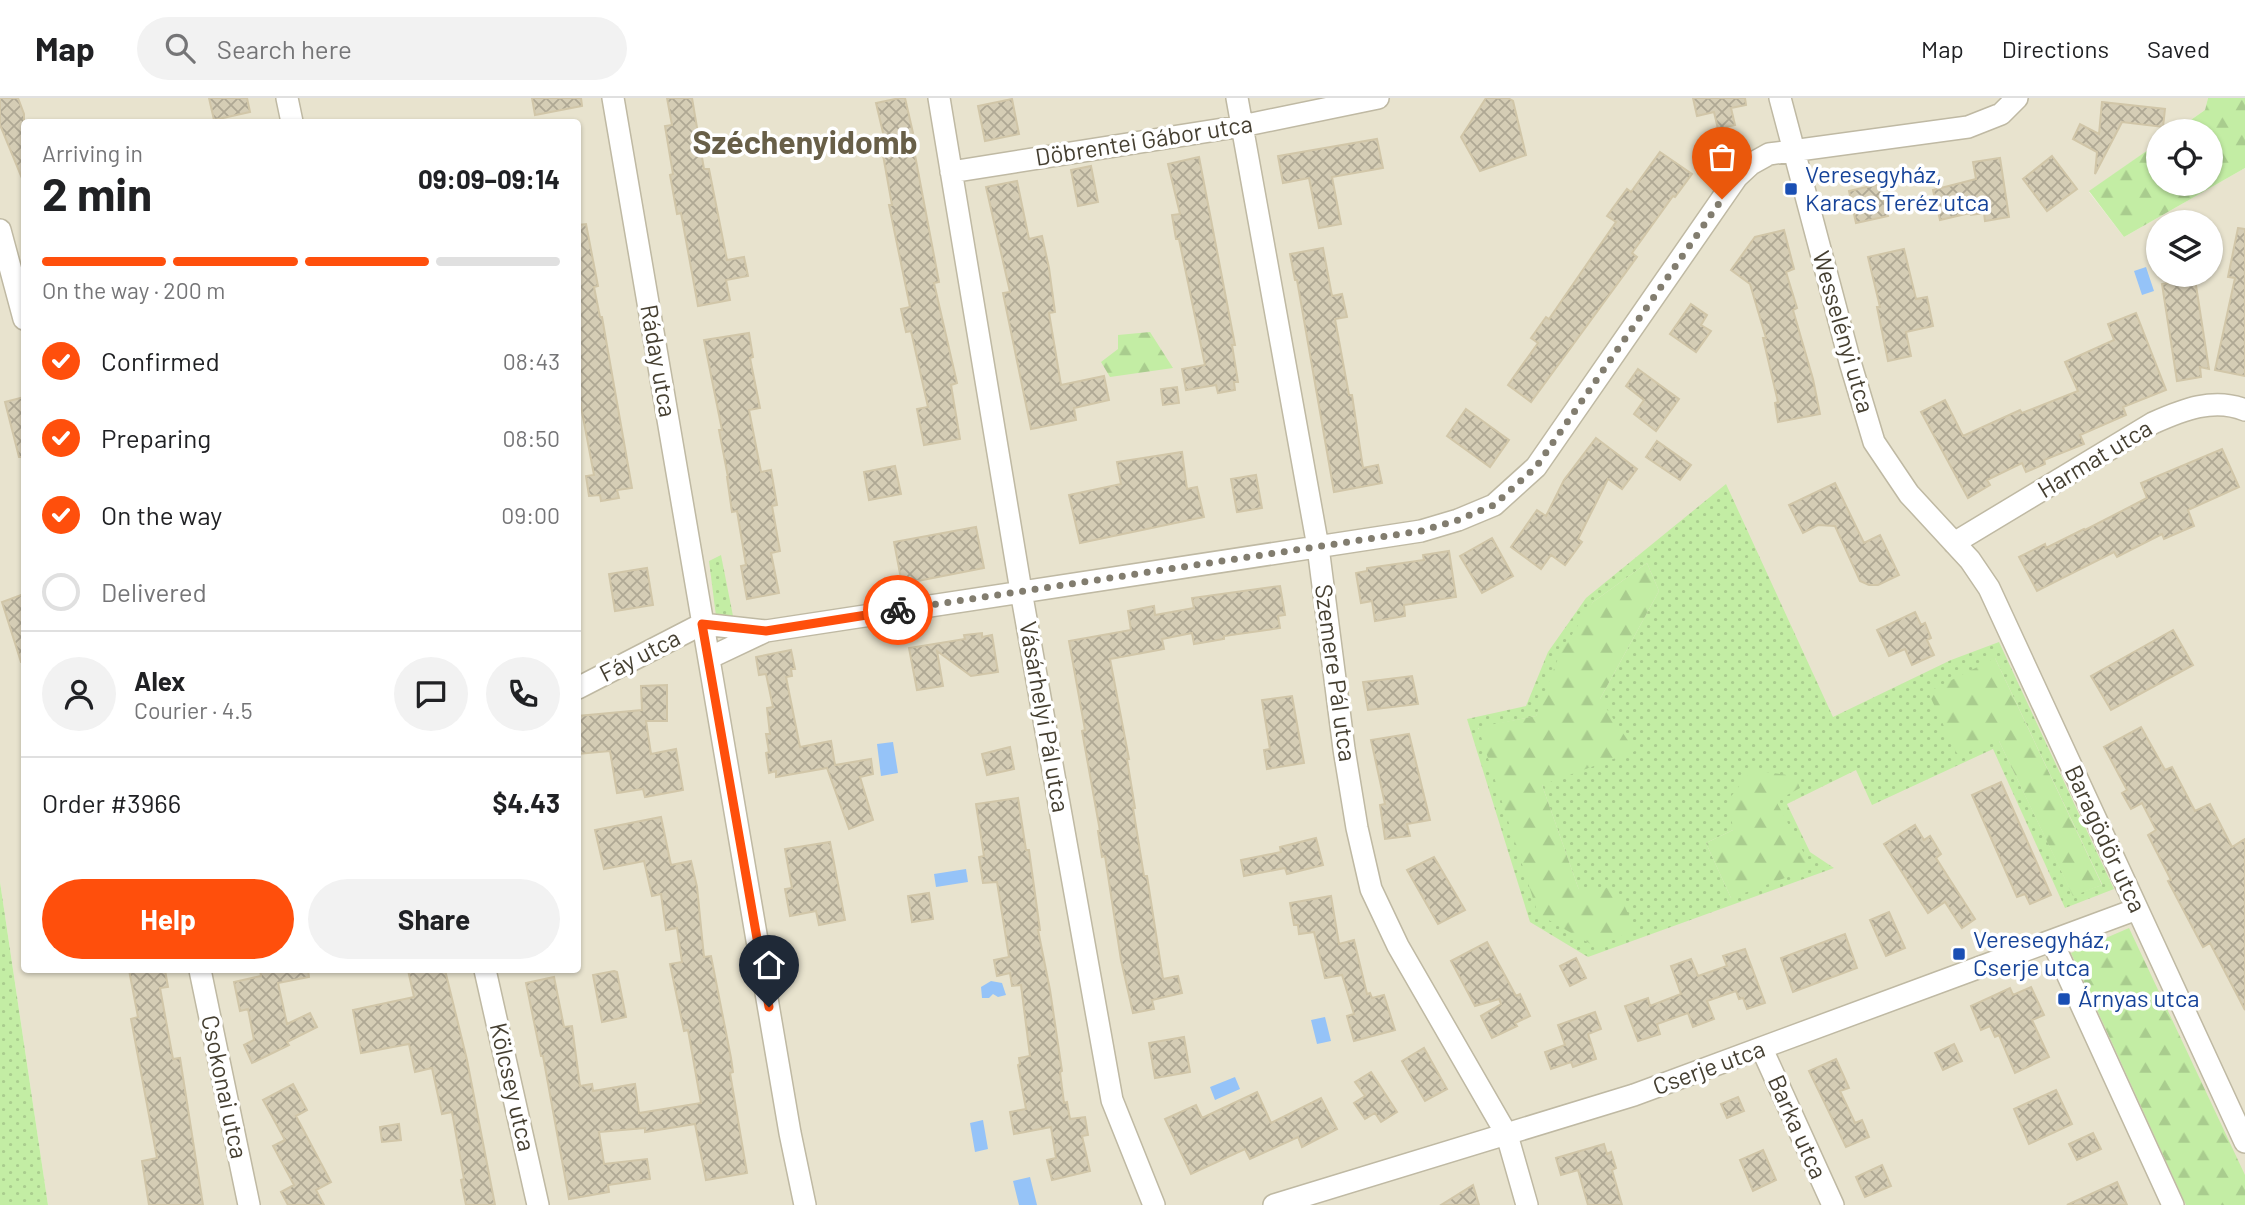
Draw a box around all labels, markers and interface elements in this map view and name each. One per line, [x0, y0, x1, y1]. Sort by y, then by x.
search box [137, 17, 627, 80]
text: Map [35, 28, 95, 68]
icon: search [161, 29, 199, 67]
text: Search here [217, 33, 352, 64]
text: Map [1921, 34, 1964, 63]
text: Directions [2002, 34, 2109, 63]
text: Saved [2147, 34, 2210, 63]
street label: Döbrentei Gábor utca [1033, 108, 1254, 171]
map controls [2146, 119, 2223, 287]
button: locate [2146, 119, 2223, 196]
district label: Széchenyidomb [692, 122, 918, 160]
pin [1692, 127, 1752, 199]
icon: bag [1703, 138, 1741, 176]
text: Arriving in [42, 139, 143, 167]
place label: Veresegyház, Karacs Teréz utca [1805, 159, 1989, 216]
text: 09:09–09:14 [418, 163, 560, 194]
text: 2 min [42, 165, 152, 220]
marker: Veresegyház, Karacs Teréz utca [1783, 181, 1799, 197]
button: layers [2146, 210, 2223, 287]
street label: Wesselényi utca [1807, 247, 1881, 416]
text: On the way · 200 m [42, 276, 225, 304]
street label: Ráday utca [635, 302, 684, 419]
icon: check [42, 342, 80, 380]
text: Confirmed [101, 345, 220, 376]
text: 08:43 [503, 347, 560, 375]
street label: Harmat utca [2032, 412, 2157, 503]
icon: check [42, 419, 80, 457]
text: Preparing [101, 422, 211, 453]
text: 08:50 [502, 424, 560, 452]
icon: check [42, 496, 80, 534]
text: On the way [101, 499, 222, 530]
text: 09:00 [501, 501, 560, 529]
courier [863, 575, 933, 645]
text: Delivered [101, 576, 207, 607]
street label: Szemere Pál utca [1310, 582, 1363, 763]
icon: bike [879, 591, 917, 629]
street label: Vásárhelyi Pál utca [1014, 619, 1077, 815]
street label: Fáy utca [594, 622, 685, 687]
button: person [42, 657, 116, 731]
button: chat [394, 657, 468, 731]
button: phone [486, 657, 560, 731]
text: Alex [134, 665, 185, 696]
text: Courier · 4.5 [134, 696, 253, 724]
street label: Baragödör utca [2060, 760, 2153, 917]
text: Order #3966 [42, 787, 181, 818]
text: $4.43 [493, 787, 560, 818]
button: Help [42, 879, 294, 959]
button: Share [308, 879, 560, 959]
place label: Veresegyház, Cserje utca [1973, 924, 2110, 981]
pin [739, 935, 799, 1007]
icon: home [750, 946, 788, 984]
marker: Veresegyház, Cserje utca [1951, 946, 1967, 962]
place label: Árnyas utca [2078, 983, 2199, 1012]
marker: Árnyas utca [2056, 991, 2072, 1007]
street label: Csokonai utca [196, 1012, 255, 1161]
street label: Kölcsey utca [485, 1020, 542, 1154]
street label: Cserje utca [1649, 1033, 1768, 1100]
street label: Barka utca [1763, 1070, 1834, 1183]

